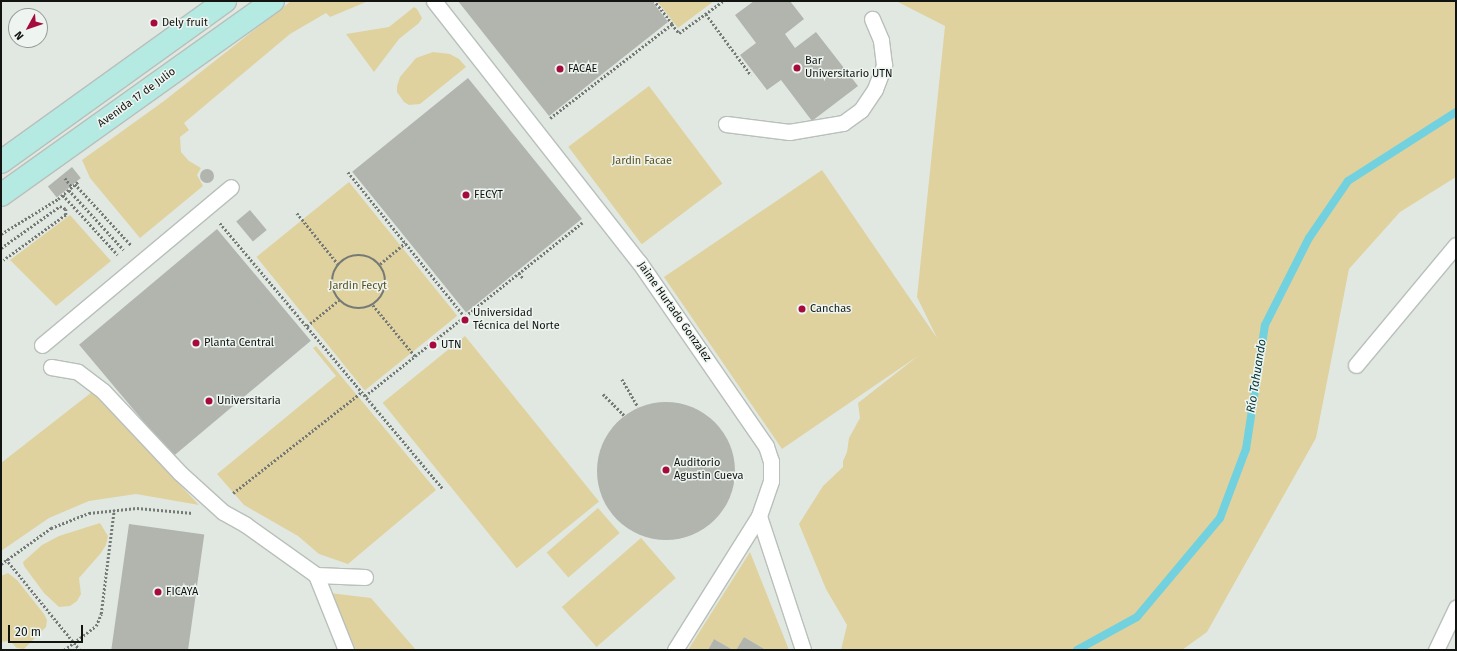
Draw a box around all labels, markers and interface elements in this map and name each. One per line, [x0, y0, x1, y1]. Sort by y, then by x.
north arrow [8, 8, 48, 48]
place label: Dely fruit [162, 16, 208, 30]
marker: Dely fruit [149, 18, 159, 28]
text: N [12, 28, 27, 42]
place label: Bar Universitario UTN [805, 55, 893, 81]
place label: FACAE [568, 62, 597, 76]
marker: Bar Universitario UTN [792, 63, 802, 73]
marker: FACAE [555, 64, 565, 74]
street label: Avenida 17 de Julio [95, 65, 179, 131]
park label: Jardin Facae [612, 154, 672, 168]
place label: FECYT [474, 188, 503, 202]
marker: FECYT [461, 190, 471, 200]
street label: Jaime Hurtado Gonzalez [634, 260, 714, 364]
park label: Jardin Fecyt [329, 279, 387, 293]
place label: Canchas [810, 302, 851, 316]
marker: Canchas [797, 304, 807, 314]
place label: Universidad Técnica del Norte [473, 307, 560, 333]
marker: Universidad Técnica del Norte [460, 315, 470, 325]
place label: Planta Central [204, 336, 274, 350]
marker: Planta Central [191, 338, 201, 348]
place label: UTN [441, 338, 461, 352]
water label: Río Tahuando [1244, 338, 1270, 414]
marker: UTN [428, 340, 438, 350]
place label: Universitaria [217, 394, 281, 408]
marker: Universitaria [204, 396, 214, 406]
place label: Auditorio Agustin Cueva [674, 457, 743, 483]
marker: Auditorio Agustin Cueva [661, 465, 671, 475]
place label: FICAYA [166, 585, 198, 599]
marker: FICAYA [153, 587, 163, 597]
scale bar [10, 617, 85, 643]
text: 20 m [15, 625, 41, 639]

